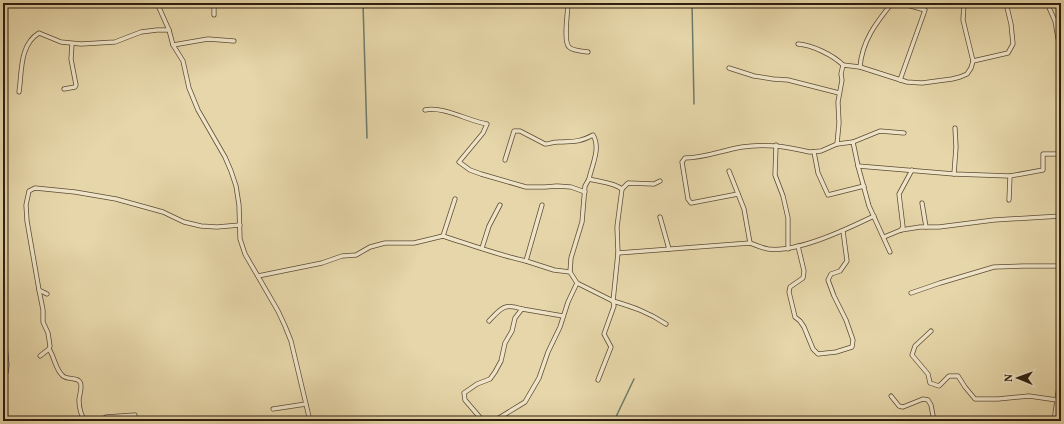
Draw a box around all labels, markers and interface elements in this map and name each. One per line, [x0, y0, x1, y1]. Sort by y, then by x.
north arrow [998, 358, 1038, 398]
text: N [1002, 374, 1017, 382]

